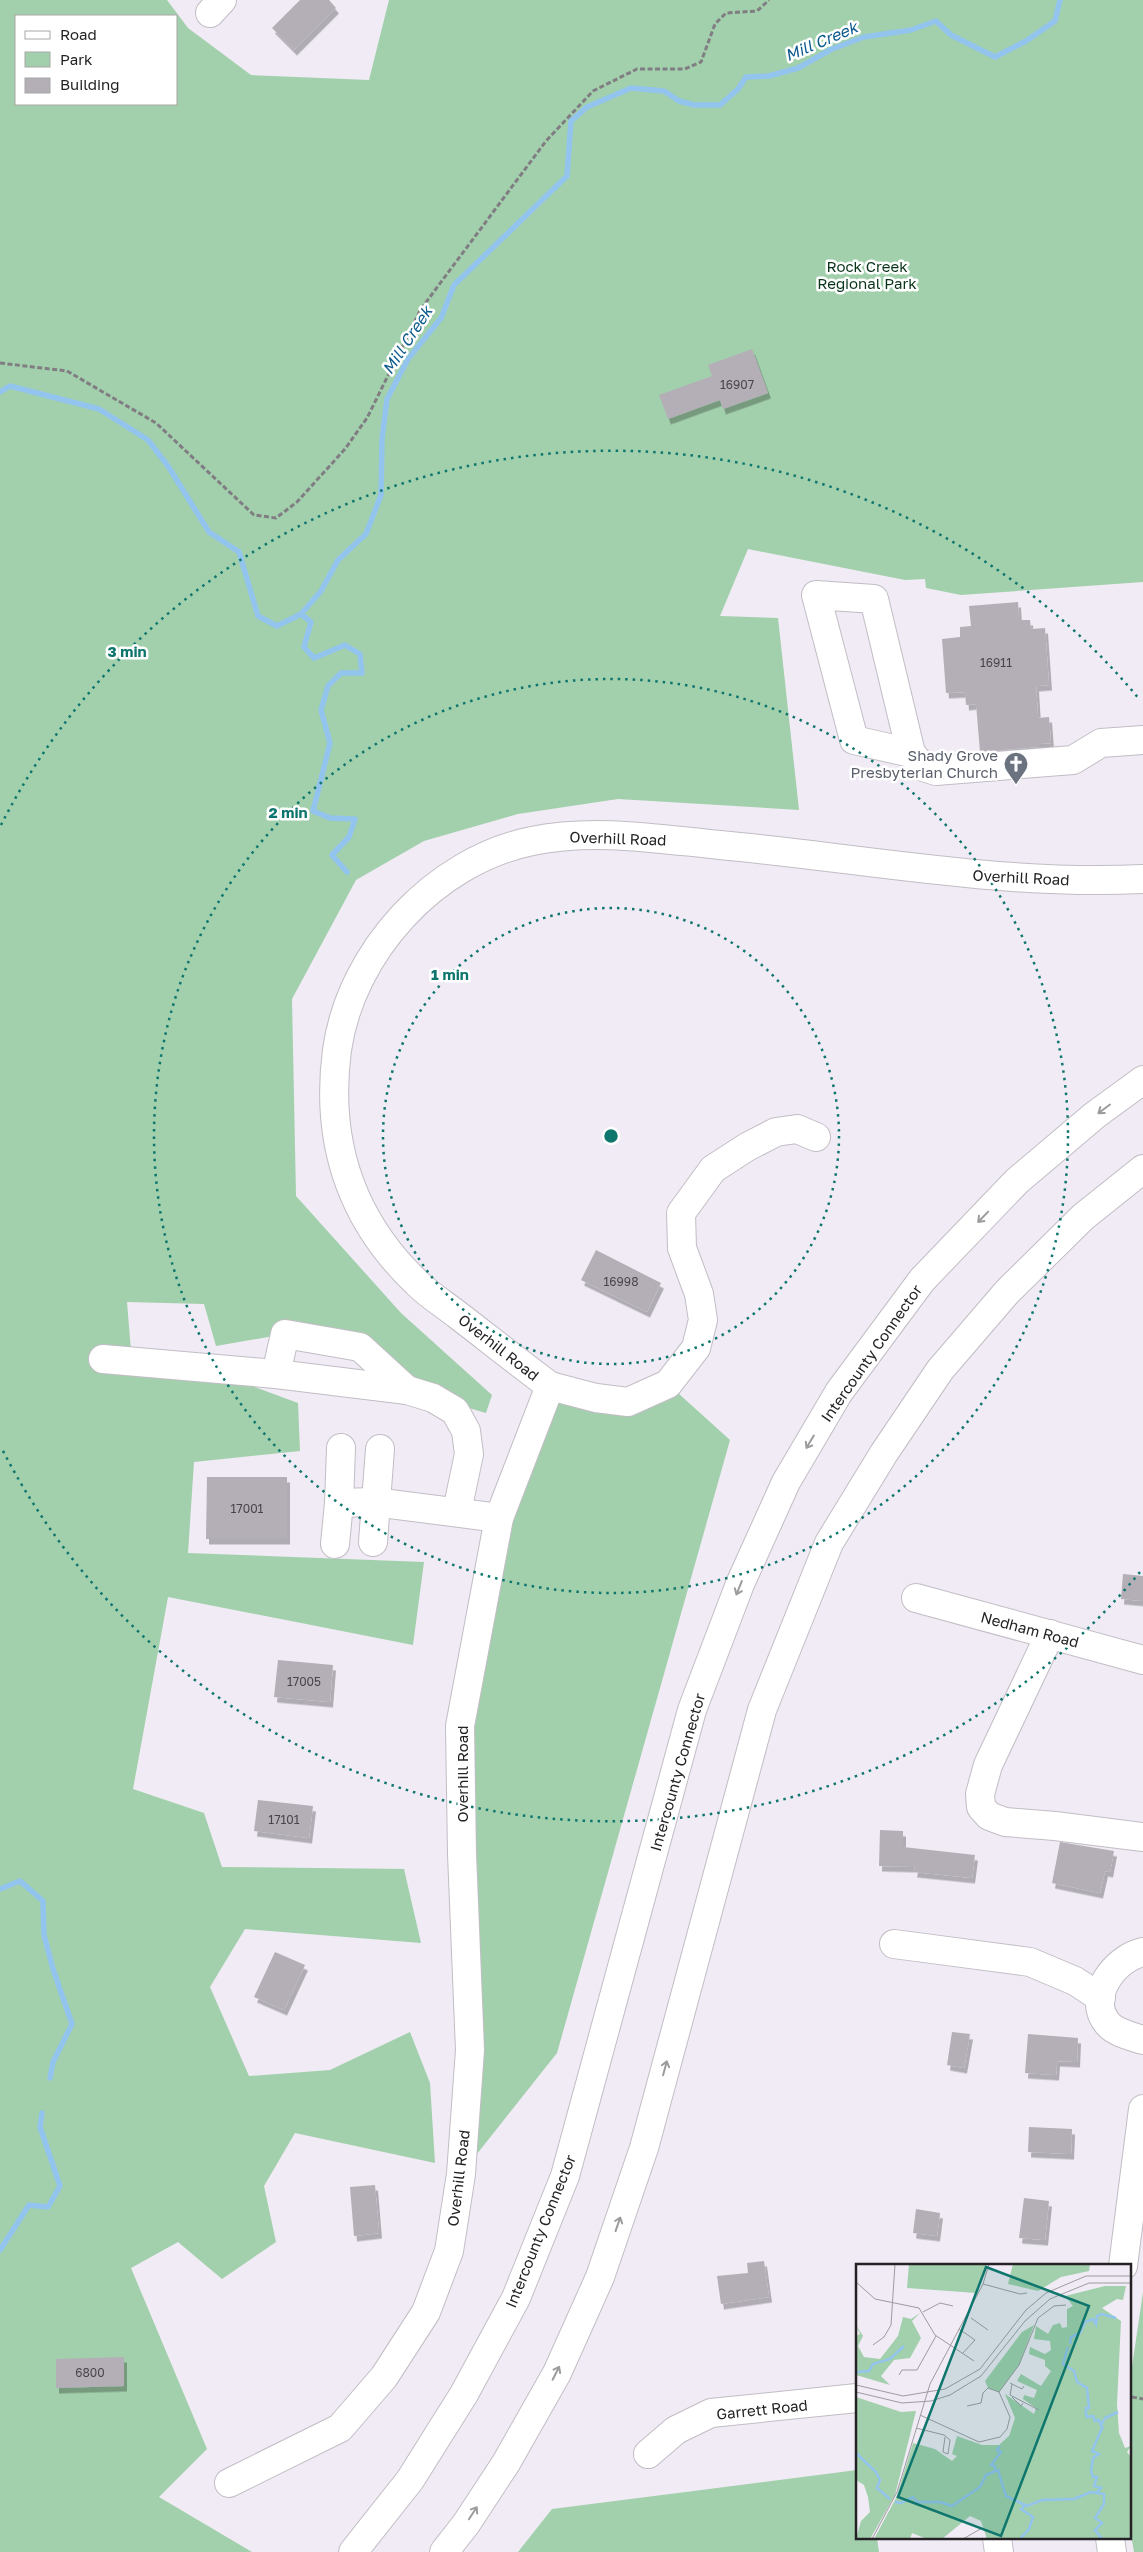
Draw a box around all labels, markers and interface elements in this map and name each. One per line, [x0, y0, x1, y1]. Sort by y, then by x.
legend [15, 15, 178, 105]
water label: Mill Creek [782, 16, 862, 65]
text: Road [60, 25, 97, 43]
text: Park [60, 50, 93, 68]
text: Building [60, 75, 120, 93]
park label: Rock Creek Regional Park [817, 257, 917, 292]
water label: Mill Creek [378, 301, 437, 378]
house number: 16907 [720, 377, 754, 392]
text: 3 min [107, 642, 147, 660]
house number: 16911 [980, 655, 1012, 670]
place label: Shady Grove Presbyterian Church [850, 746, 998, 781]
church icon: Shady Grove Presbyterian Church [1003, 751, 1029, 785]
text: 2 min [268, 803, 308, 821]
street label: Overhill Road [569, 827, 667, 849]
street label: Overhill Road [972, 865, 1070, 889]
text: 1 min [431, 965, 469, 983]
one-way arrow [1098, 1103, 1111, 1114]
centre of rings [602, 1127, 620, 1145]
one-way arrow [977, 1211, 989, 1223]
house number: 16998 [604, 1274, 638, 1289]
street label: Intercounty Connector [817, 1281, 925, 1425]
street label: Overhill Road [455, 1310, 543, 1384]
one-way arrow [804, 1435, 814, 1449]
house number: 17001 [231, 1501, 264, 1516]
one-way arrow [734, 1580, 743, 1595]
street label: Nedham Road [979, 1607, 1081, 1651]
house number: 17005 [287, 1674, 321, 1689]
street label: Intercounty Connector [646, 1691, 708, 1853]
street label: Overhill Road [453, 1725, 471, 1823]
house number: 17101 [268, 1812, 300, 1827]
one-way arrow [661, 2061, 670, 2077]
street label: Overhill Road [443, 2129, 473, 2227]
street label: Intercounty Connector [501, 2152, 579, 2310]
one-way arrow [614, 2216, 624, 2232]
inset map [856, 2264, 1130, 2540]
house number: 6800 [75, 2365, 105, 2380]
one-way arrow [551, 2366, 561, 2381]
street label: Garrett Road [715, 2395, 809, 2423]
one-way arrow [467, 2506, 478, 2520]

